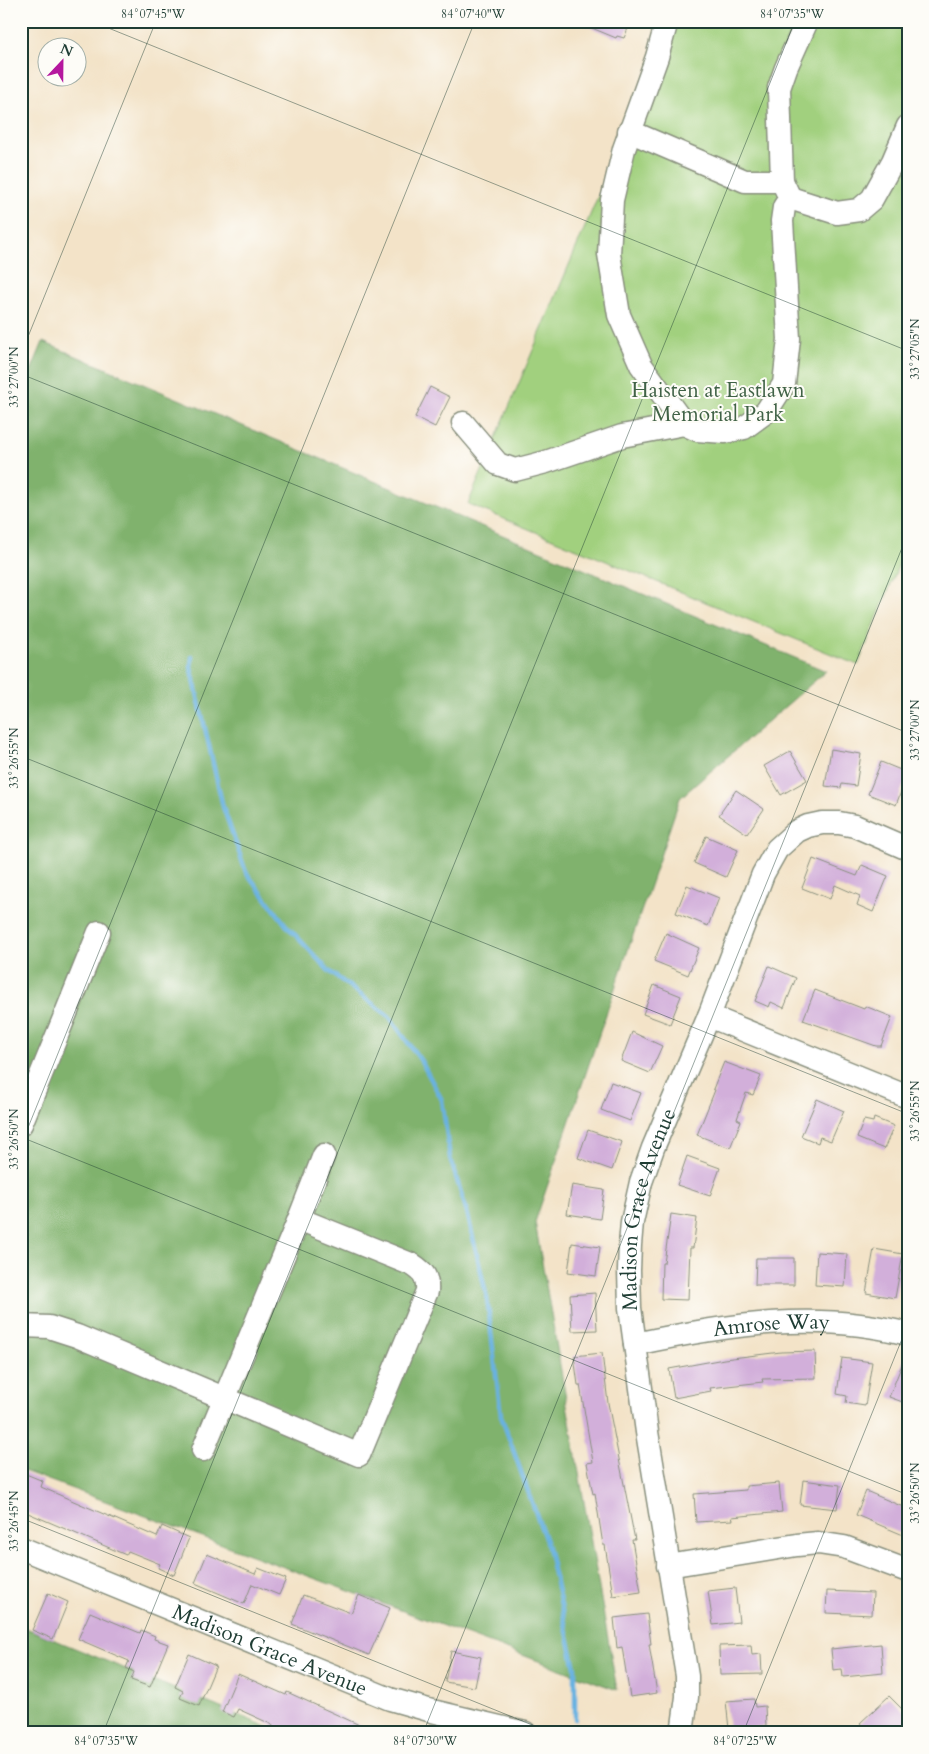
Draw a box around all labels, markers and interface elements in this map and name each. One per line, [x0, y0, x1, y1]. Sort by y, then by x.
text: 84°07'45"W [121, 6, 186, 22]
text: 84°07'40"W [441, 6, 506, 22]
text: 84°07'35"W [760, 6, 825, 22]
north arrow [38, 38, 88, 88]
text: N [57, 39, 76, 61]
text: 33°27'05"N [907, 318, 923, 379]
text: 33°27'00"N [6, 346, 22, 407]
park label: Haisten at Eastlawn Memorial Park [631, 376, 805, 429]
text: 33°27'00"N [907, 699, 923, 760]
text: 33°26'55"N [6, 727, 22, 788]
text: 33°26'55"N [907, 1080, 923, 1141]
street label: Madison Grace Avenue [614, 1104, 683, 1311]
text: 33°26'50"N [6, 1108, 22, 1169]
street label: Amrose Way [711, 1307, 830, 1344]
text: 33°26'50"N [907, 1462, 923, 1523]
text: 33°26'45"N [6, 1490, 22, 1551]
street label: Madison Grace Avenue [168, 1597, 372, 1703]
text: 84°07'35"W [74, 1733, 139, 1749]
text: 84°07'30"W [393, 1733, 458, 1749]
text: 84°07'25"W [713, 1733, 778, 1749]

